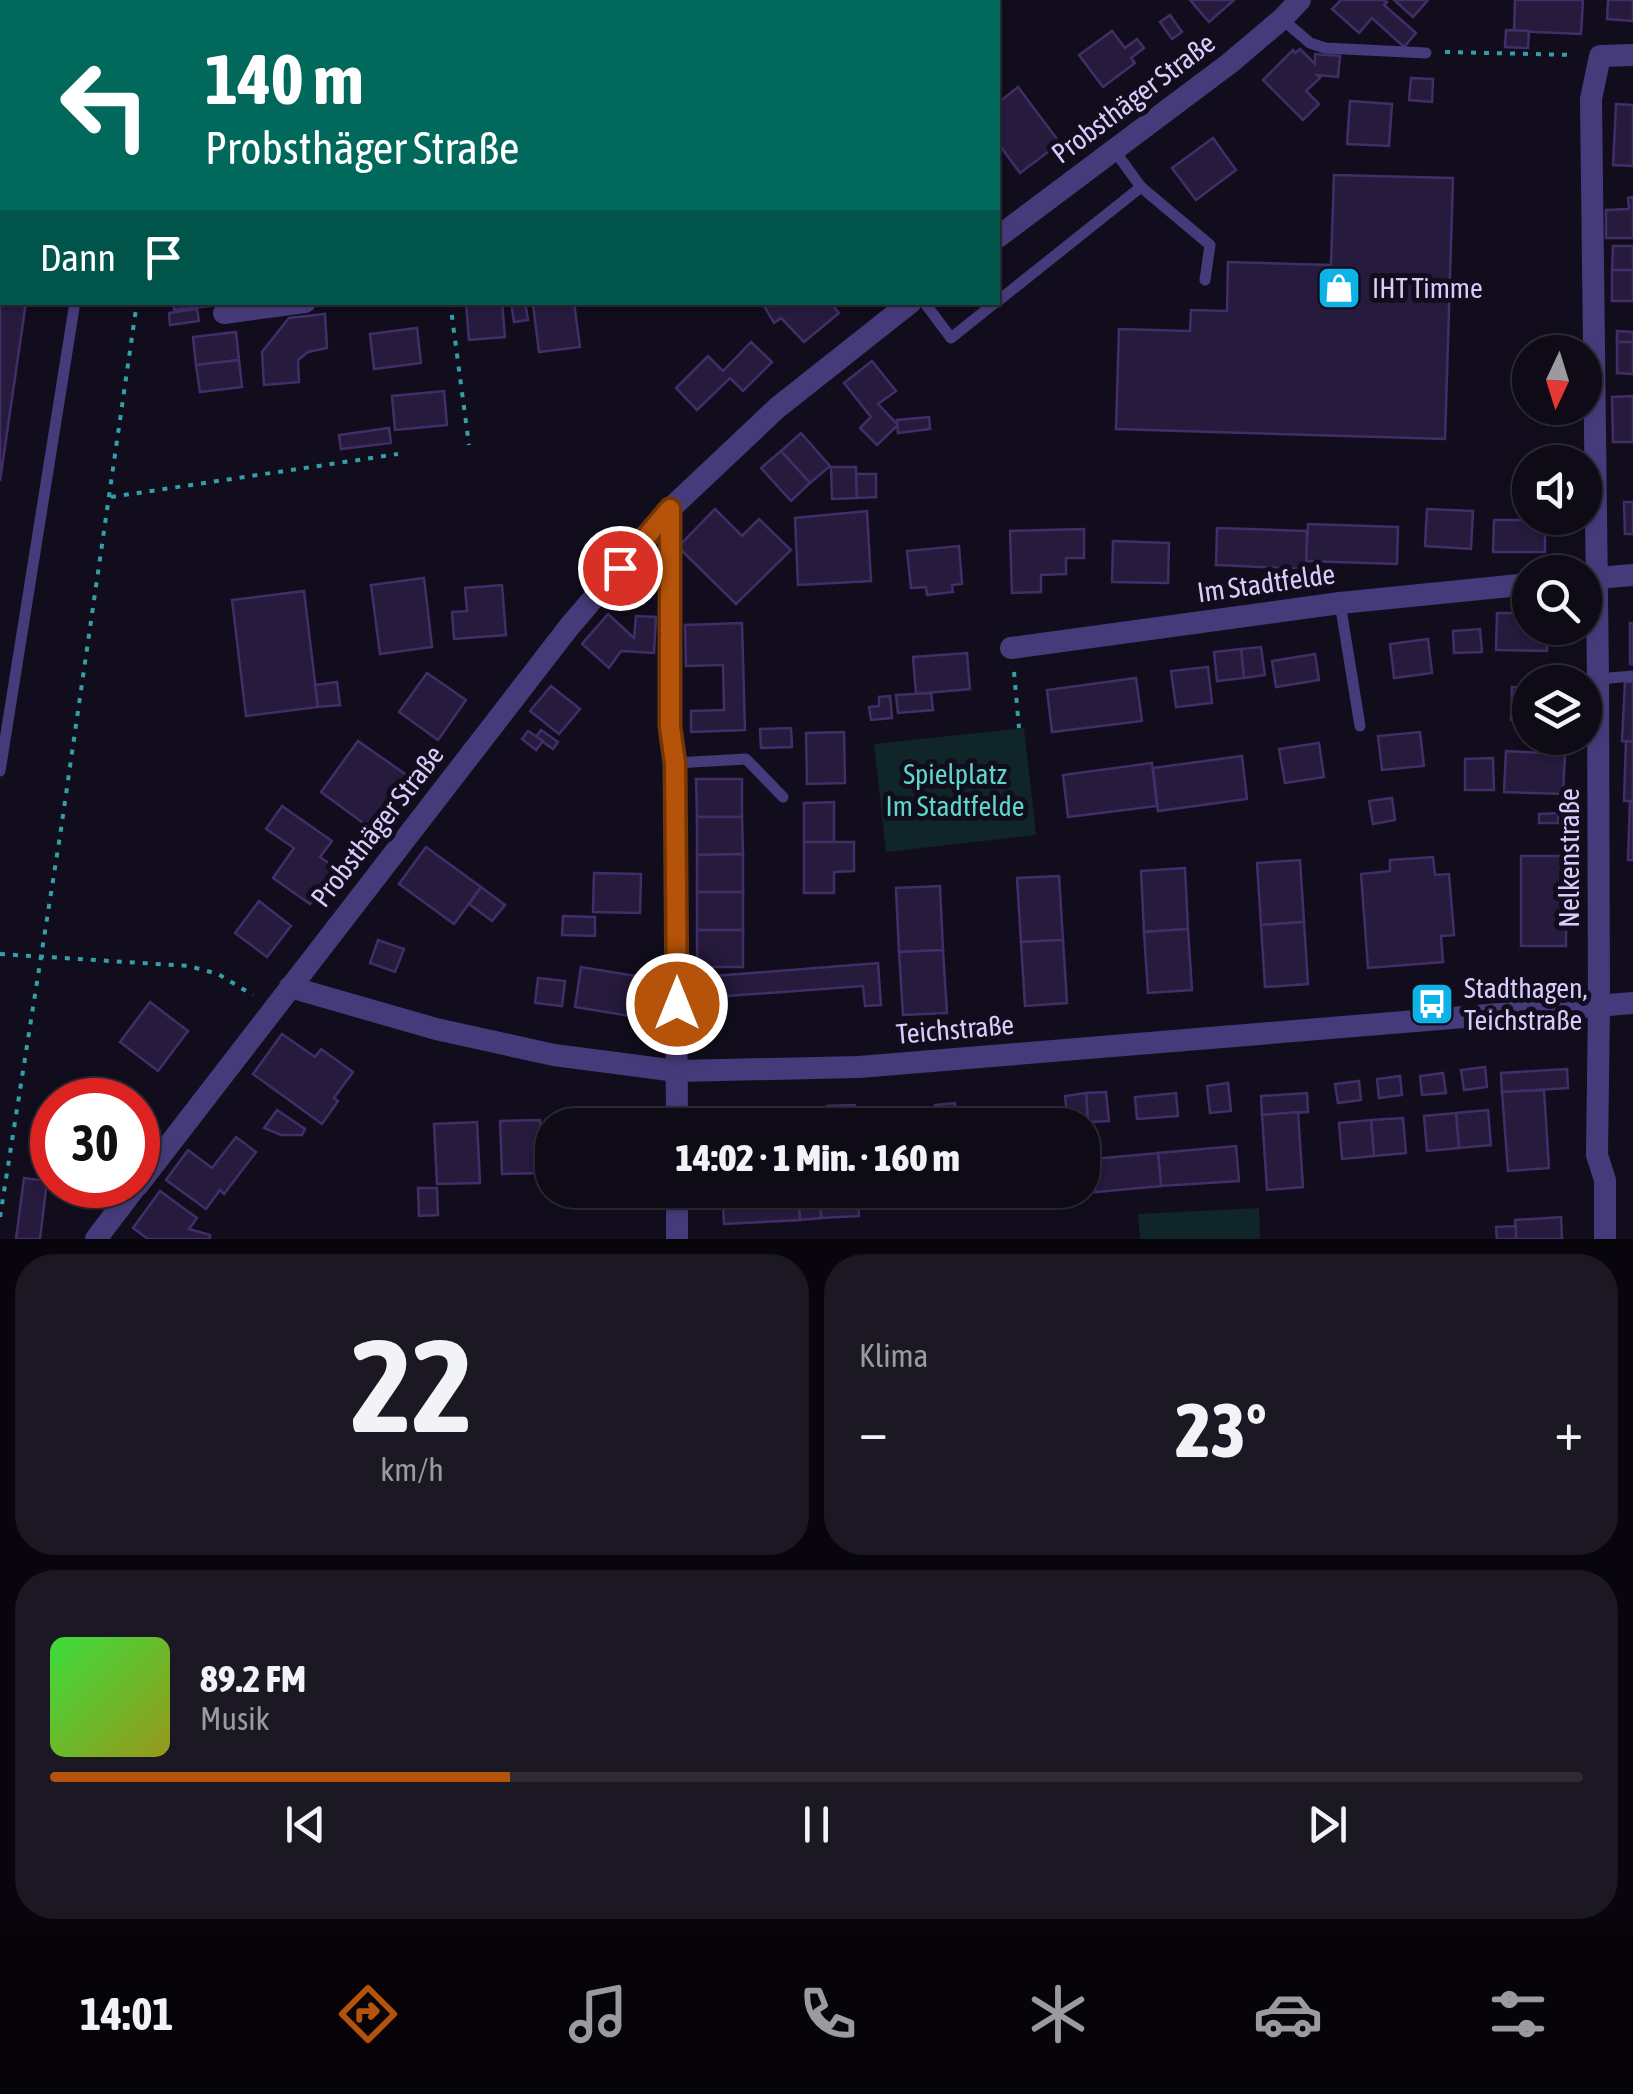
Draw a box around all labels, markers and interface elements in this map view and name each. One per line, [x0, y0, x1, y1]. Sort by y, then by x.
street label: Probsthäger Straße [1045, 26, 1221, 170]
text: 140 m [205, 39, 364, 119]
icon: left [40, 40, 170, 170]
text: Probsthäger Straße [205, 122, 519, 174]
icon: arrive [136, 230, 191, 285]
text: Dann [40, 236, 116, 279]
shop icon: IHT Timme [1316, 265, 1362, 311]
place label: IHT Timme [1372, 272, 1483, 304]
north arrow [1512, 335, 1602, 425]
map controls [1512, 335, 1602, 755]
button: sound [1512, 445, 1602, 535]
pin [578, 526, 663, 611]
icon: arrive [593, 541, 648, 596]
button: search [1512, 555, 1602, 645]
street label: Im Stadtfelde [1195, 557, 1337, 609]
button: layers [1512, 665, 1602, 755]
street label: Probsthäger Straße [304, 739, 450, 913]
park label: Spielplatz Im Stadtfelde [886, 758, 1024, 822]
street label: Nelkenstraße [1553, 788, 1585, 928]
position arrow [625, 952, 729, 1056]
place label: Stadthagen, Teichstraße [1464, 972, 1588, 1036]
bus stop icon: Stadthagen, Teichstraße [1409, 981, 1455, 1027]
street label: Teichstraße [895, 1008, 1015, 1050]
speed limit sign: 30 [30, 1078, 160, 1208]
text: 14:02 · 1 Min. · 160 m [675, 1136, 960, 1179]
text: 22 [351, 1311, 473, 1460]
text: Klima [859, 1337, 928, 1374]
text: 23° [1175, 1387, 1267, 1473]
text: − [859, 1399, 888, 1462]
text: + [1554, 1399, 1583, 1462]
text: km/h [380, 1451, 444, 1488]
text: 89.2 FM [200, 1657, 306, 1700]
text: Musik [200, 1700, 270, 1737]
icon: previous [278, 1797, 333, 1852]
icon: pause [789, 1797, 844, 1852]
icon: next [1300, 1797, 1355, 1852]
icon: directions [333, 1979, 403, 2049]
icon: music [563, 1979, 633, 2049]
icon: phone [793, 1979, 863, 2049]
icon: climate [1023, 1979, 1093, 2049]
icon: car [1253, 1979, 1323, 2049]
icon: filters [1483, 1979, 1553, 2049]
text: 14:01 [80, 1988, 173, 2040]

